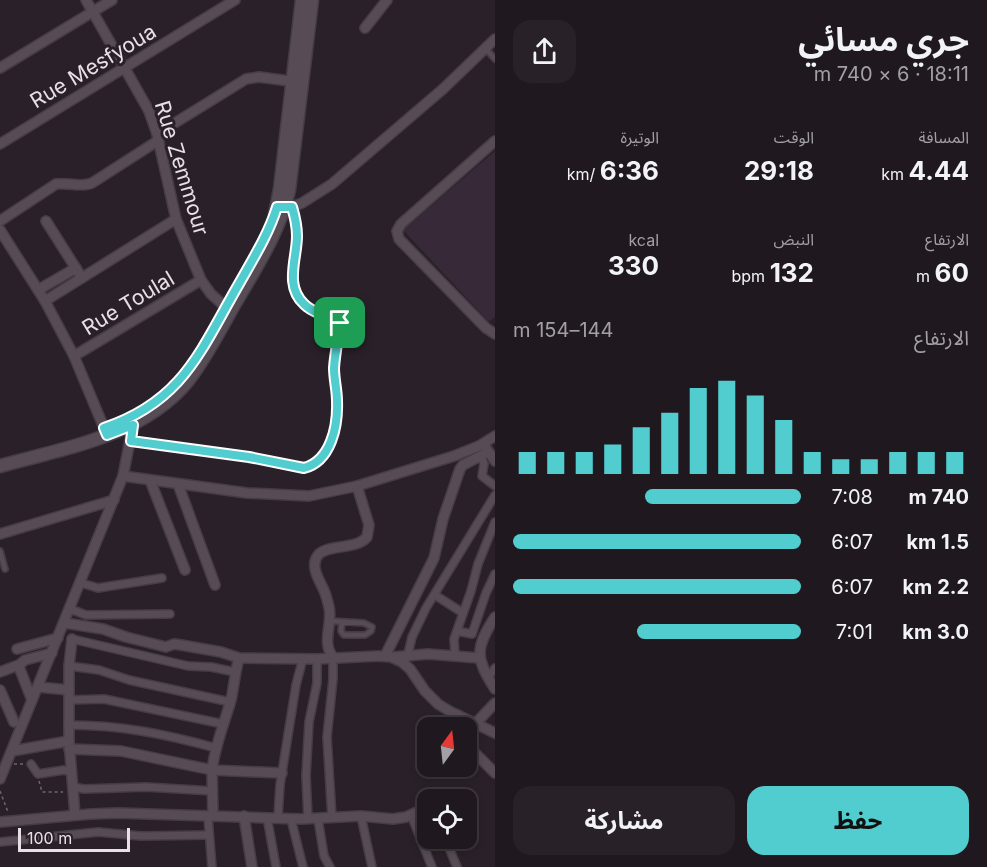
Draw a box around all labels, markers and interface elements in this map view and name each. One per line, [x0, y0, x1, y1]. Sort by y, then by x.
street label: Rue Mesfyoua [26, 19, 160, 113]
text: جري مسائي [798, 19, 969, 59]
button: share [513, 20, 576, 83]
text: 18:11 · 6 × 740 m [814, 62, 969, 86]
street label: Rue Zemmour [150, 98, 214, 238]
text: الوتيرة [621, 127, 659, 147]
text: الوقت [774, 127, 814, 147]
text: المسافة [919, 127, 969, 147]
text: 6:36 [600, 155, 659, 186]
text: 29:18 [744, 155, 814, 186]
text: 4.44 [908, 155, 969, 186]
text: /km [567, 164, 600, 184]
text: km [881, 164, 908, 184]
text: النبض [773, 229, 814, 249]
text: الارتفاع [925, 229, 969, 249]
text: kcal [628, 230, 659, 250]
text: 330 [608, 250, 659, 281]
text: 132 [770, 257, 814, 288]
text: 60 [935, 257, 969, 288]
street label: Rue Toulal [77, 266, 179, 340]
text: bpm [732, 266, 770, 286]
text: m [916, 266, 935, 286]
pin [314, 297, 365, 348]
icon: arrive [323, 306, 356, 339]
text: 144–154 m [513, 318, 613, 342]
text: الارتفاع [914, 326, 969, 350]
text: 7:08 [832, 485, 873, 509]
text: 740 m [909, 485, 969, 509]
text: 6:07 [831, 530, 873, 554]
text: 1.5 km [906, 530, 969, 554]
text: 6:07 [831, 575, 873, 599]
text: 2.2 km [903, 575, 969, 599]
text: 7:01 [836, 620, 873, 644]
text: 3.0 km [902, 620, 969, 644]
north arrow [417, 717, 477, 777]
map controls [417, 717, 477, 849]
button: مشاركة [513, 786, 735, 855]
button: حفظ [747, 786, 969, 855]
button: locate [417, 789, 477, 849]
scale bar [18, 825, 130, 852]
text: 100 m [27, 828, 72, 848]

